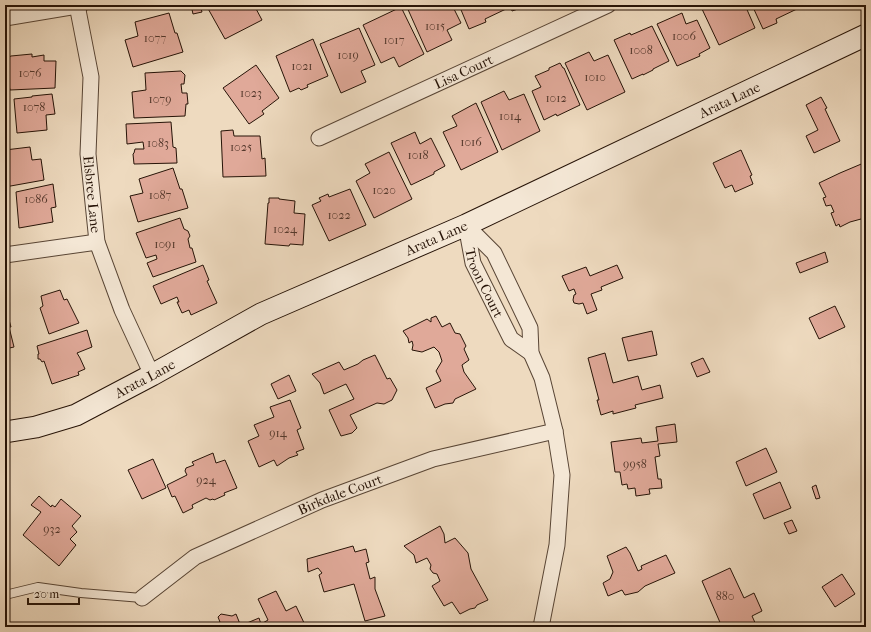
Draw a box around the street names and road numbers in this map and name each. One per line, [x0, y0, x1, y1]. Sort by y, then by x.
street label: Lisa Court [431, 51, 495, 92]
street label: Arata Lane [695, 78, 763, 122]
street label: Elsbree Lane [80, 155, 105, 234]
street label: Arata Lane [402, 217, 470, 259]
street label: Troon Court [462, 247, 507, 320]
street label: Arata Lane [111, 355, 178, 402]
street label: Birkdale Court [295, 470, 384, 518]

